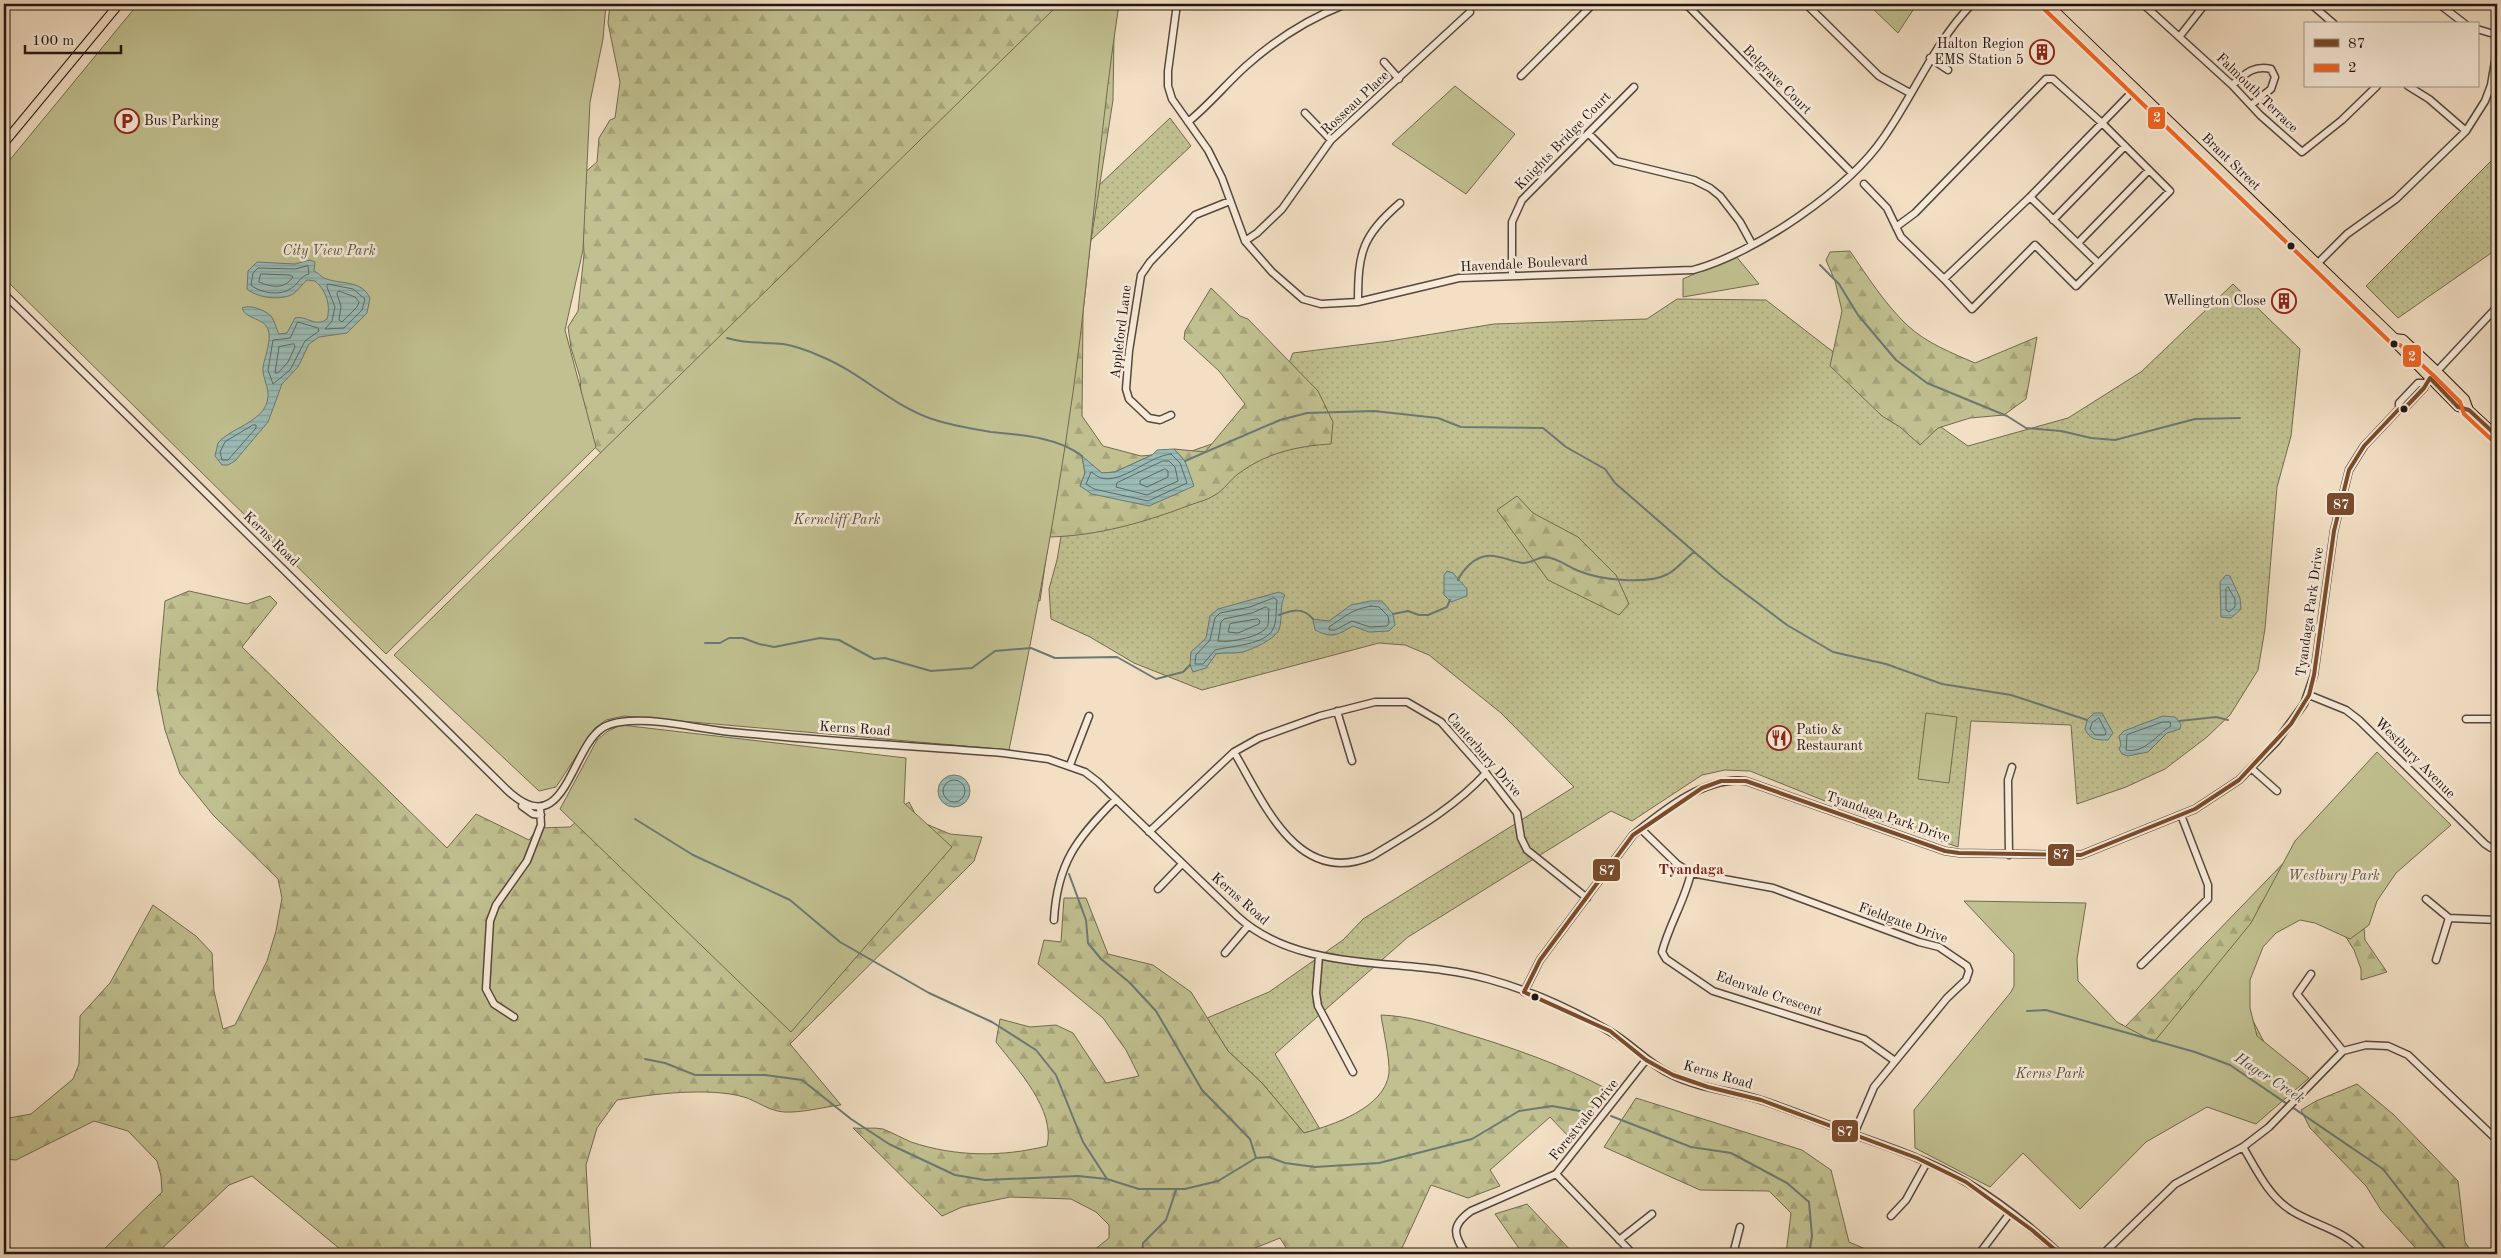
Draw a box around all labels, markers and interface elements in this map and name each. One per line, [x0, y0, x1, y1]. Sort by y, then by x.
scale bar [25, 22, 121, 54]
legend [2304, 22, 2478, 88]
text: 100 m [32, 34, 74, 49]
place label: Halton Region EMS Station 5 [1934, 37, 2024, 67]
text: 87 [2348, 37, 2365, 52]
building icon: Halton Region EMS Station 5 [2029, 39, 2055, 65]
street label: Belgrave Court [1740, 43, 1814, 117]
street label: Falmouth Terrace [2213, 51, 2301, 135]
text: 2 [2348, 61, 2357, 76]
street label: Rosseau Place [1319, 68, 1391, 138]
street label: Knights Bridge Court [1513, 89, 1614, 193]
line badge: 2 [2147, 106, 2166, 130]
parking icon: Bus Parking [114, 108, 140, 134]
text: 2 [2153, 111, 2161, 125]
place label: Bus Parking [144, 114, 219, 128]
street label: Brant Street [2199, 131, 2263, 193]
unlabelled marker [2286, 241, 2296, 251]
park label: City View Park [283, 244, 376, 259]
street label: Havendale Boulevard [1460, 254, 1588, 274]
street label: Appleford Lane [1108, 284, 1134, 380]
building icon: Wellington Close [2271, 288, 2297, 314]
place label: Wellington Close [2164, 294, 2266, 308]
unlabelled marker [2389, 339, 2399, 349]
line badge: 2 [2402, 344, 2422, 368]
text: 2 [2408, 350, 2416, 364]
unlabelled marker [2399, 404, 2409, 414]
line badge: 87 [2326, 492, 2355, 516]
text: 87 [2333, 498, 2349, 512]
street label: Kerns Road [240, 509, 302, 569]
park label: Kerncliff Park [793, 513, 881, 528]
street label: Tyandaga Park Drive [2294, 546, 2326, 678]
street label: Canterbury Drive [1444, 710, 1524, 800]
street label: Westbury Avenue [2372, 715, 2458, 801]
street label: Kerns Road [819, 720, 891, 738]
place label: Patio & Restaurant [1796, 723, 1863, 753]
restaurant icon: Patio & Restaurant [1766, 725, 1792, 751]
street label: Tyandaga Park Drive [1824, 789, 1952, 845]
line badge: 87 [2047, 843, 2075, 867]
text: 87 [2053, 848, 2069, 862]
line badge: 87 [1592, 858, 1621, 882]
district label: Tyandaga [1658, 863, 1724, 878]
text: 87 [1599, 864, 1615, 878]
park label: Westbury Park [2288, 869, 2380, 884]
street label: Kerns Road [1208, 870, 1272, 928]
street label: Fieldgate Drive [1856, 900, 1950, 946]
street label: Edenvale Crescent [1714, 969, 1824, 1019]
unlabelled marker [1530, 992, 1540, 1002]
water label: Hager Creek [2230, 1050, 2307, 1107]
street label: Kerns Road [1682, 1058, 1754, 1092]
park label: Kerns Park [2014, 1067, 2085, 1081]
street label: Forestvale Drive [1547, 1077, 1621, 1163]
line badge: 87 [1831, 1119, 1859, 1143]
text: 87 [1837, 1125, 1853, 1139]

